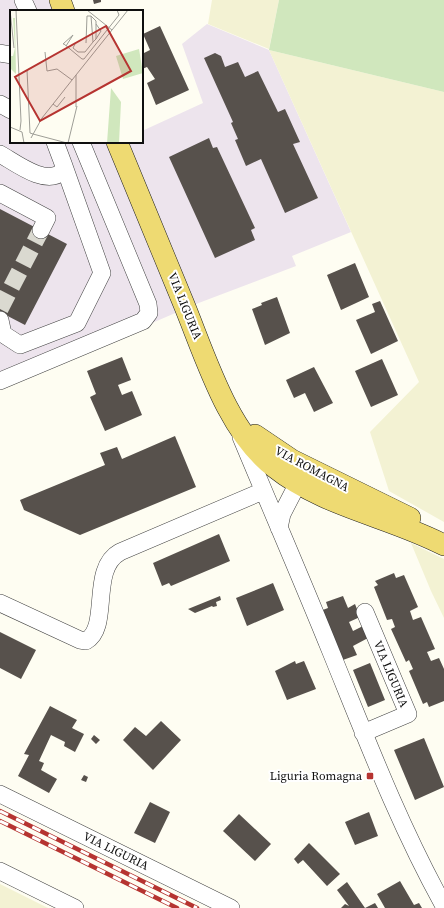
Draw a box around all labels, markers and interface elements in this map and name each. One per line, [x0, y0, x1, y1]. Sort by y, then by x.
inset map [10, 10, 143, 143]
street label: VIA LIGURIA [164, 270, 206, 342]
street label: VIA ROMAGNA [272, 443, 352, 495]
street label: VIA LIGURIA [370, 638, 412, 710]
place label: Liguria Romagna [270, 768, 363, 784]
marker: Liguria Romagna [365, 771, 375, 781]
street label: VIA LIGURIA [81, 828, 151, 874]

